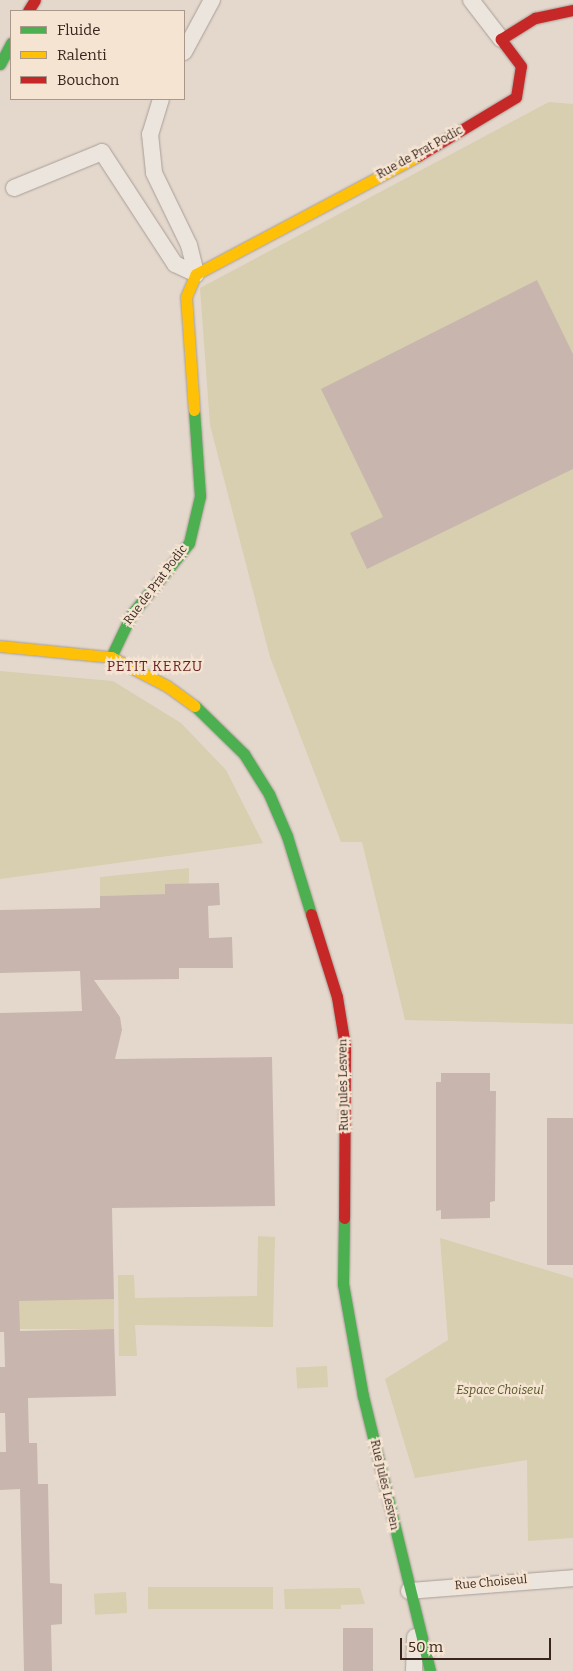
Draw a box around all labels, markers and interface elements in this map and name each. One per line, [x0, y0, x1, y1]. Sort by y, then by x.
legend [10, 10, 185, 100]
text: Fluide [57, 21, 100, 39]
text: Ralenti [57, 46, 107, 64]
text: Bouchon [57, 71, 119, 89]
street label: Rue de Prat Podic [374, 123, 466, 183]
street label: Rue de Prat Podic [121, 542, 191, 628]
district label: PETIT KERZU [105, 659, 205, 675]
street label: Rue Jules Lesven [336, 1039, 352, 1131]
park label: Espace Choiseul [456, 1384, 544, 1398]
street label: Rue Jules Lesven [367, 1438, 401, 1532]
street label: Rue Choiseul [454, 1573, 528, 1593]
scale bar [403, 1628, 554, 1660]
text: 50 m [408, 1638, 443, 1656]

